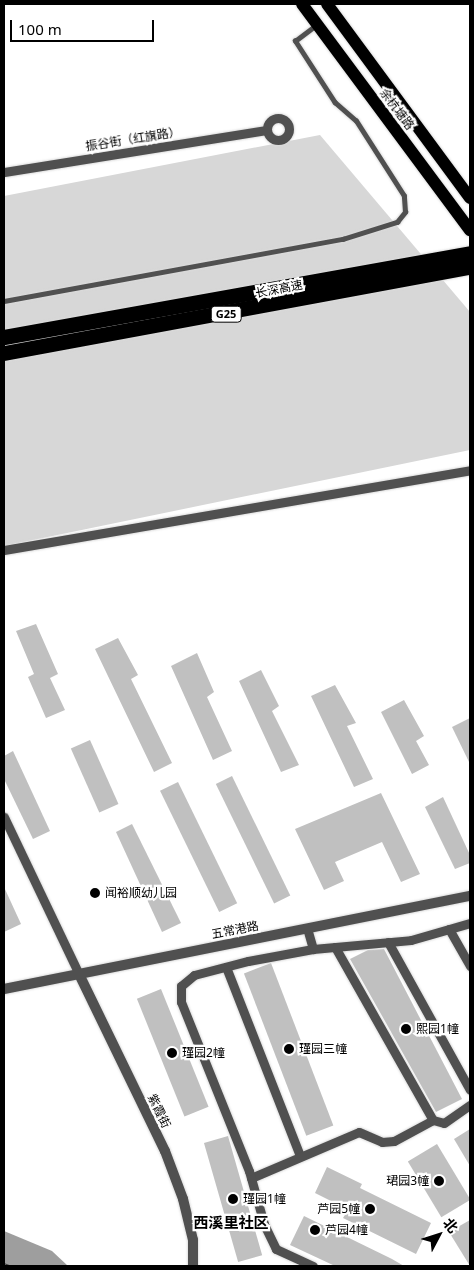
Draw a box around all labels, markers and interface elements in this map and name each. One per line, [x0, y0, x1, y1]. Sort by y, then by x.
scale bar [12, 10, 156, 42]
text: 100 m [18, 19, 62, 39]
street label: 余杭塘路 [377, 85, 417, 133]
street label: 振谷街（红旗路） [84, 124, 182, 154]
street label: 长深高速 [254, 277, 304, 301]
road number: G25 [210, 306, 242, 322]
place label: 闻裕顺幼儿园 [105, 886, 177, 900]
marker: 闻裕顺幼儿园 [89, 887, 101, 899]
street label: 五常港路 [210, 918, 260, 942]
place label: 熙园1幢 [416, 1022, 459, 1036]
marker: 熙园1幢 [400, 1023, 412, 1035]
place label: 瑾园三幢 [299, 1042, 347, 1056]
marker: 瑾园三幢 [283, 1043, 295, 1055]
place label: 瑾园2幢 [182, 1046, 225, 1060]
marker: 瑾园2幢 [166, 1047, 178, 1059]
street label: 紫霞街 [145, 1092, 173, 1130]
place label: 珺园3幢 [386, 1174, 429, 1188]
marker: 珺园3幢 [433, 1175, 445, 1187]
place label: 瑾园1幢 [243, 1192, 286, 1206]
marker: 瑾园1幢 [227, 1193, 239, 1205]
place label: 芦园5幢 [317, 1202, 360, 1216]
marker: 芦园5幢 [364, 1203, 376, 1215]
north arrow [414, 1210, 464, 1260]
district label: 西溪里社区 [194, 1214, 268, 1232]
text: 北 [439, 1214, 463, 1237]
place label: 芦园4幢 [325, 1223, 368, 1237]
marker: 芦园4幢 [309, 1224, 321, 1236]

